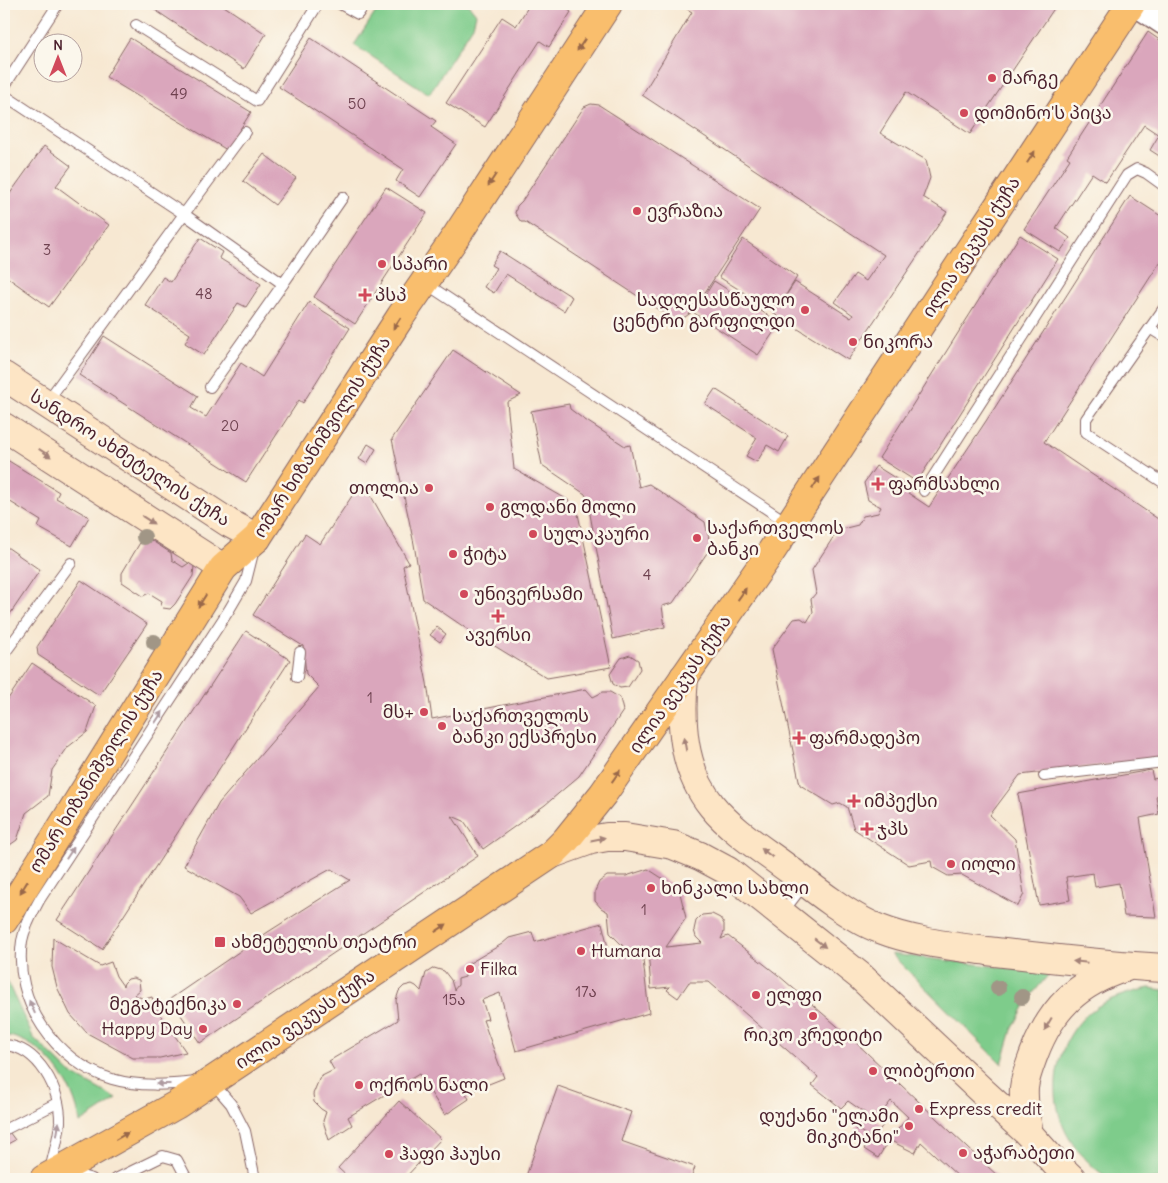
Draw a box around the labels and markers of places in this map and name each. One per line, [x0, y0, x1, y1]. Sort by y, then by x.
place label: მარგე [1002, 66, 1059, 89]
marker: მარგე [986, 72, 998, 84]
place label: დომინო'ს პიცა [974, 101, 1112, 124]
marker: დომინო'ს პიცა [958, 107, 970, 119]
place label: ევრაზია [647, 199, 723, 222]
marker: ევრაზია [631, 205, 643, 217]
place label: სპარი [392, 252, 448, 275]
marker: სპარი [376, 258, 388, 270]
place label: პსპ [375, 283, 407, 306]
place label: სადღესასწაულო ცენტრი გარფილდი [613, 288, 795, 332]
marker: პსპ [359, 289, 371, 301]
marker: სადღესასწაულო ცენტრი გარფილდი [799, 304, 811, 316]
place label: ნიკორა [863, 330, 933, 353]
marker: ნიკორა [847, 336, 859, 348]
place label: ფარმსახლი [888, 472, 1000, 495]
place label: თოლია [349, 476, 419, 499]
marker: ფარმსახლი [872, 478, 884, 490]
marker: თოლია [423, 482, 435, 494]
place label: გლდანი მოლი [500, 495, 636, 518]
marker: გლდანი მოლი [484, 501, 496, 513]
place label: საქართველოს ბანკი [707, 516, 844, 560]
place label: სულაკაური [543, 522, 649, 545]
marker: სულაკაური [527, 528, 539, 540]
marker: საქართველოს ბანკი [691, 532, 703, 544]
place label: ჭიტა [463, 542, 507, 565]
marker: ჭიტა [447, 548, 459, 560]
place label: უნივერსამი [474, 582, 583, 605]
marker: უნივერსამი [458, 588, 470, 600]
marker: ავერსი [492, 610, 504, 622]
place label: ავერსი [465, 623, 531, 646]
place label: მს+ [383, 700, 414, 723]
place label: საქართველოს ბანკი ექსპრესი [452, 704, 597, 748]
marker: მს+ [418, 706, 430, 718]
marker: საქართველოს ბანკი ექსპრესი [436, 720, 448, 732]
place label: ფარმადეპო [809, 726, 920, 749]
marker: ფარმადეპო [793, 732, 805, 744]
place label: იმპექსი [864, 789, 938, 812]
marker: იმპექსი [848, 795, 860, 807]
place label: ჯპს [877, 817, 908, 840]
marker: ჯპს [861, 823, 873, 835]
place label: იოლი [961, 852, 1016, 875]
marker: იოლი [945, 858, 957, 870]
place label: ხინკალი სახლი [661, 876, 809, 899]
marker: ხინკალი სახლი [645, 882, 657, 894]
place label: ახმეტელის თეატრი [231, 930, 417, 953]
marker: ახმეტელის თეატრი [213, 935, 227, 949]
place label: Humana [591, 939, 661, 962]
marker: Humana [575, 945, 587, 957]
place label: Filka [480, 957, 518, 980]
marker: Filka [464, 963, 476, 975]
place label: ელფი [766, 983, 822, 1006]
marker: ელფი [750, 989, 762, 1001]
place label: მეგატექნიკა [109, 992, 227, 1015]
marker: მეგატექნიკა [231, 998, 243, 1010]
marker: რიკო კრედიტი [807, 1010, 819, 1022]
place label: Happy Day [102, 1017, 193, 1040]
marker: Happy Day [197, 1023, 209, 1035]
place label: რიკო კრედიტი [743, 1023, 883, 1046]
place label: ლიბერთი [883, 1059, 975, 1082]
marker: ლიბერთი [867, 1065, 879, 1077]
place label: ოქროს ნალი [369, 1073, 489, 1096]
marker: ოქროს ნალი [353, 1079, 365, 1091]
place label: Express credit [929, 1097, 1042, 1120]
marker: Express credit [913, 1103, 925, 1115]
place label: დუქანი "ელამი მიკიტანი" [759, 1104, 899, 1148]
marker: დუქანი "ელამი მიკიტანი" [903, 1120, 915, 1132]
place label: აჭარაბეთი [973, 1141, 1075, 1164]
place label: ჰაფი ჰაუსი [399, 1142, 501, 1165]
marker: აჭარაბეთი [957, 1147, 969, 1159]
marker: ჰაფი ჰაუსი [383, 1148, 395, 1160]

